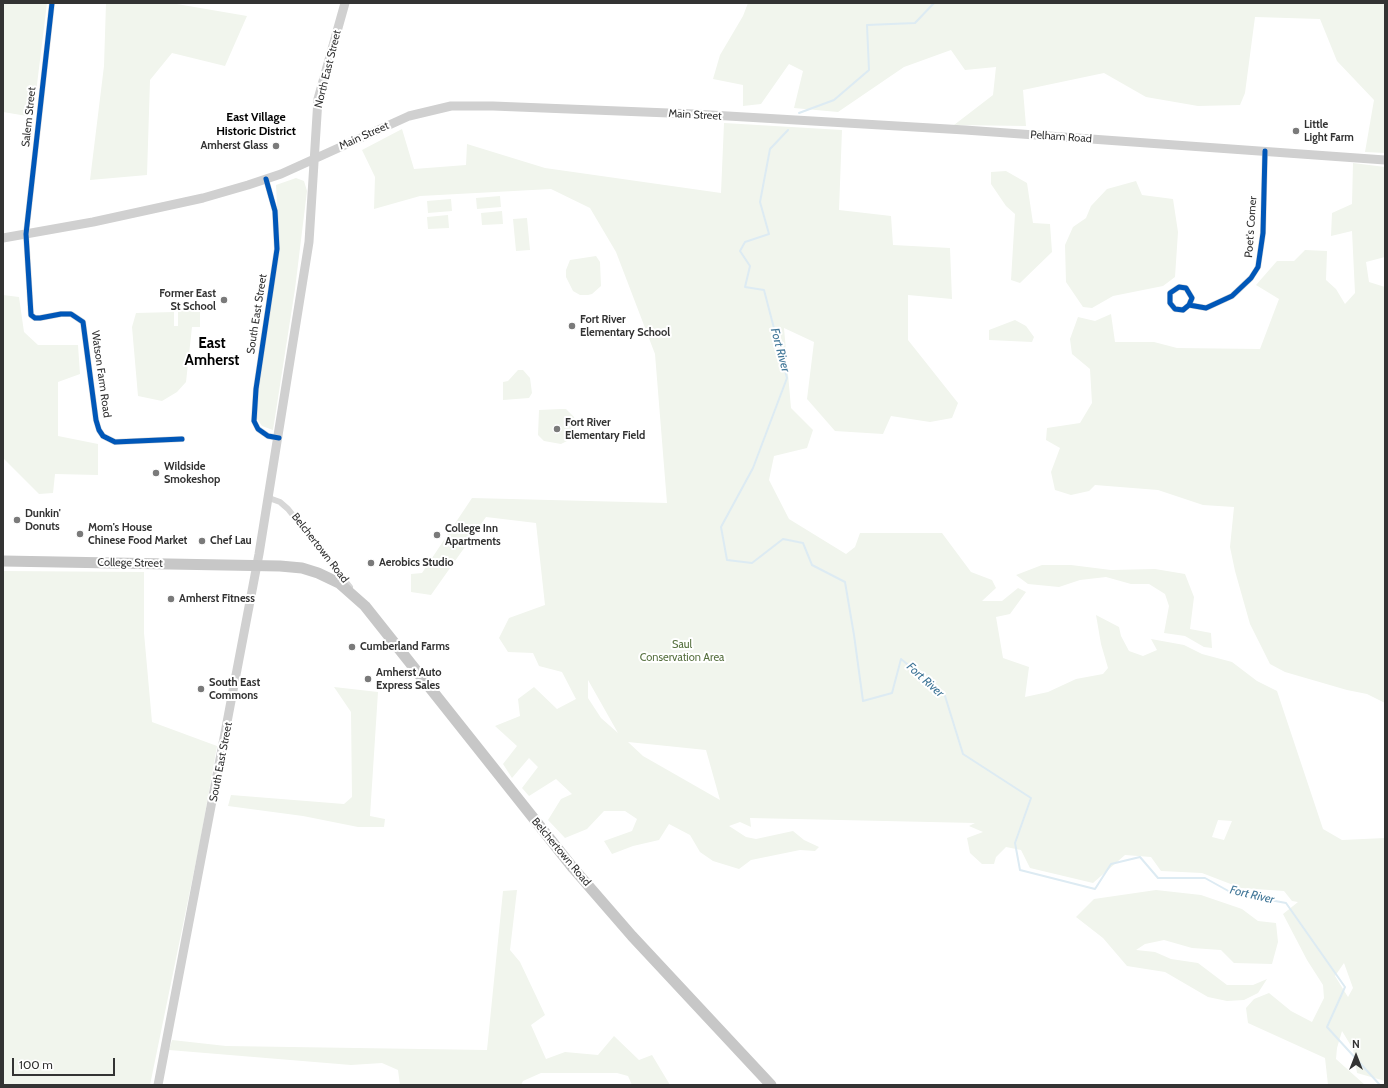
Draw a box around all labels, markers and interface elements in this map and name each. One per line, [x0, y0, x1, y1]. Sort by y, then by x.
street label: North East Street [312, 29, 344, 109]
street label: Salem Street [19, 86, 39, 148]
street label: Main Street [668, 107, 722, 123]
district label: East Village Historic District [216, 110, 296, 138]
place label: Little Light Farm [1304, 118, 1354, 144]
street label: Main Street [337, 119, 391, 153]
marker: Little Light Farm [1291, 126, 1301, 136]
street label: Pelham Road [1030, 128, 1092, 146]
place label: Amherst Glass [200, 139, 268, 153]
marker: Amherst Glass [271, 141, 281, 151]
street label: Poet's Corner [1242, 196, 1260, 258]
street label: South East Street [244, 273, 270, 355]
place label: Former East St School [159, 287, 216, 313]
marker: Former East St School [219, 295, 229, 305]
place label: Fort River Elementary School [580, 313, 670, 339]
marker: Fort River Elementary School [567, 321, 577, 331]
water label: Fort River [767, 326, 793, 374]
street label: Watson Farm Road [88, 330, 114, 418]
district label: East Amherst [185, 335, 239, 370]
place label: Fort River Elementary Field [565, 416, 645, 442]
marker: Fort River Elementary Field [552, 424, 562, 434]
place label: Wildside Smokeshop [164, 460, 220, 486]
marker: Wildside Smokeshop [151, 468, 161, 478]
place label: Dunkin' Donuts [25, 507, 61, 533]
street label: Belchertown Road [289, 510, 351, 586]
marker: Dunkin' Donuts [12, 515, 22, 525]
place label: Mom's House Chinese Food Market [88, 521, 187, 547]
place label: College Inn Apartments [445, 522, 501, 548]
marker: Mom's House Chinese Food Market [75, 529, 85, 539]
marker: College Inn Apartments [432, 530, 442, 540]
place label: Chef Lau [210, 534, 252, 548]
marker: Chef Lau [197, 536, 207, 546]
street label: College Street [97, 556, 163, 570]
place label: Aerobics Studio [379, 556, 454, 570]
marker: Aerobics Studio [366, 558, 376, 568]
place label: Amherst Fitness [179, 592, 255, 606]
marker: Amherst Fitness [166, 594, 176, 604]
park label: Saul Conservation Area [640, 638, 724, 664]
place label: Cumberland Farms [360, 640, 450, 654]
marker: Cumberland Farms [347, 642, 357, 652]
water label: Fort River [903, 660, 947, 700]
place label: Amherst Auto Express Sales [376, 666, 442, 692]
marker: Amherst Auto Express Sales [363, 674, 373, 684]
place label: South East Commons [209, 676, 260, 702]
marker: South East Commons [196, 684, 206, 694]
street label: South East Street [207, 721, 235, 803]
street label: Belchertown Road [529, 815, 593, 889]
water label: Fort River [1228, 883, 1276, 907]
north arrow [1336, 1036, 1376, 1076]
text: N [1352, 1037, 1360, 1051]
scale bar [14, 1050, 117, 1076]
text: 100 m [19, 1057, 53, 1072]

